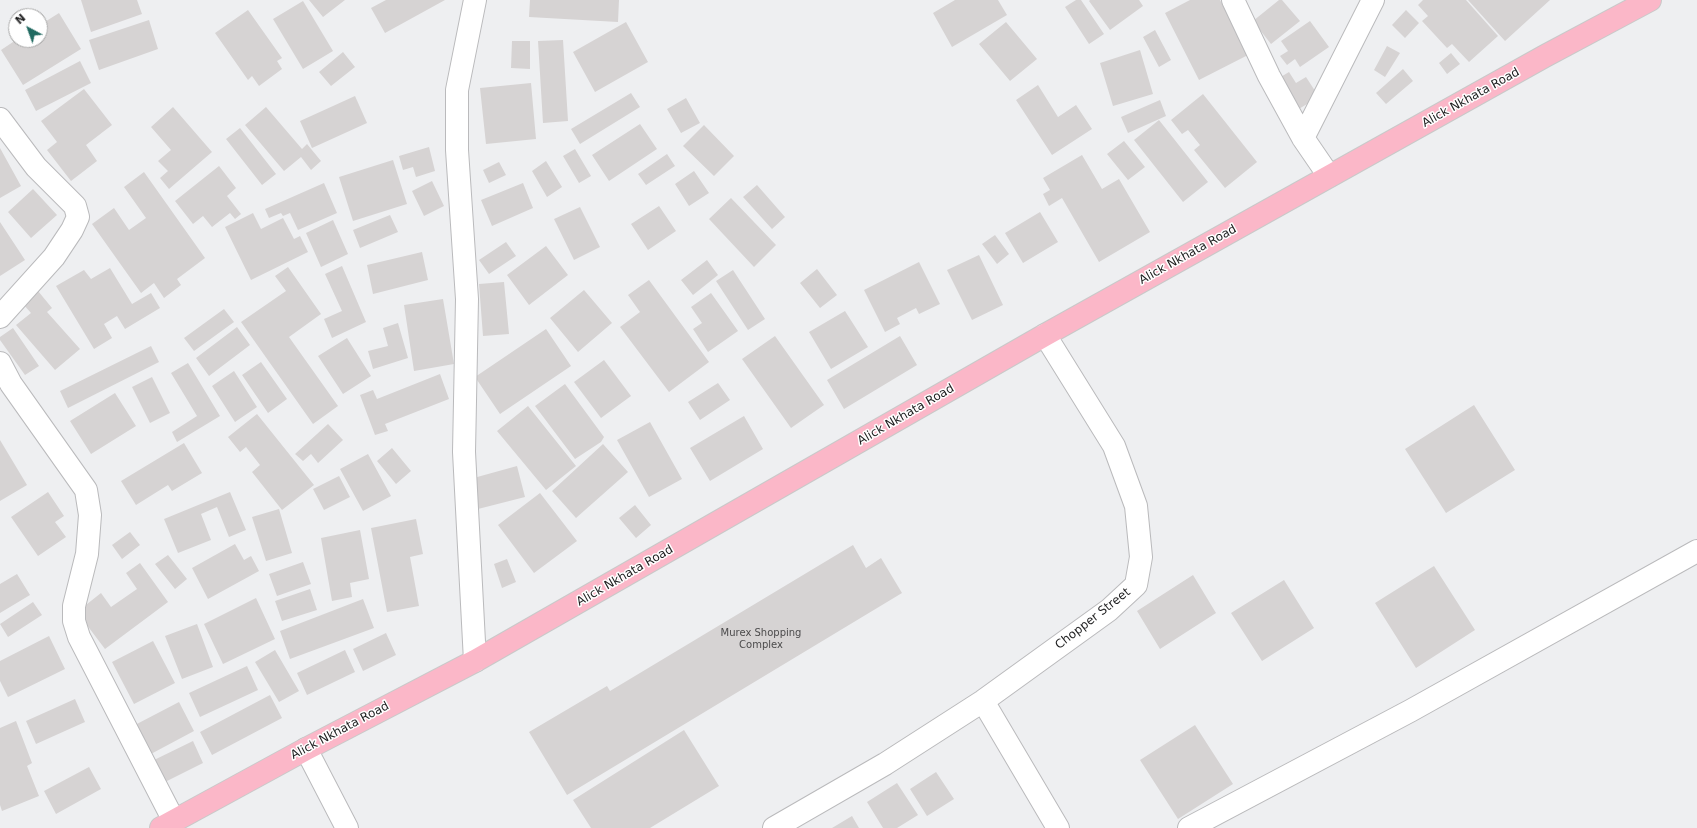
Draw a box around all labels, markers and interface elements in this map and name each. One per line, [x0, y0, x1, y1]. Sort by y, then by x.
north arrow [8, 8, 48, 48]
text: N [13, 11, 28, 27]
street label: Alick Nkhata Road [1420, 65, 1522, 131]
street label: Alick Nkhata Road [1137, 222, 1239, 288]
street label: Alick Nkhata Road [855, 381, 957, 449]
street label: Alick Nkhata Road [574, 542, 676, 610]
street label: Chopper Street [1053, 585, 1133, 653]
house number: Murex Shopping Complex [721, 627, 801, 650]
street label: Alick Nkhata Road [288, 699, 392, 763]

